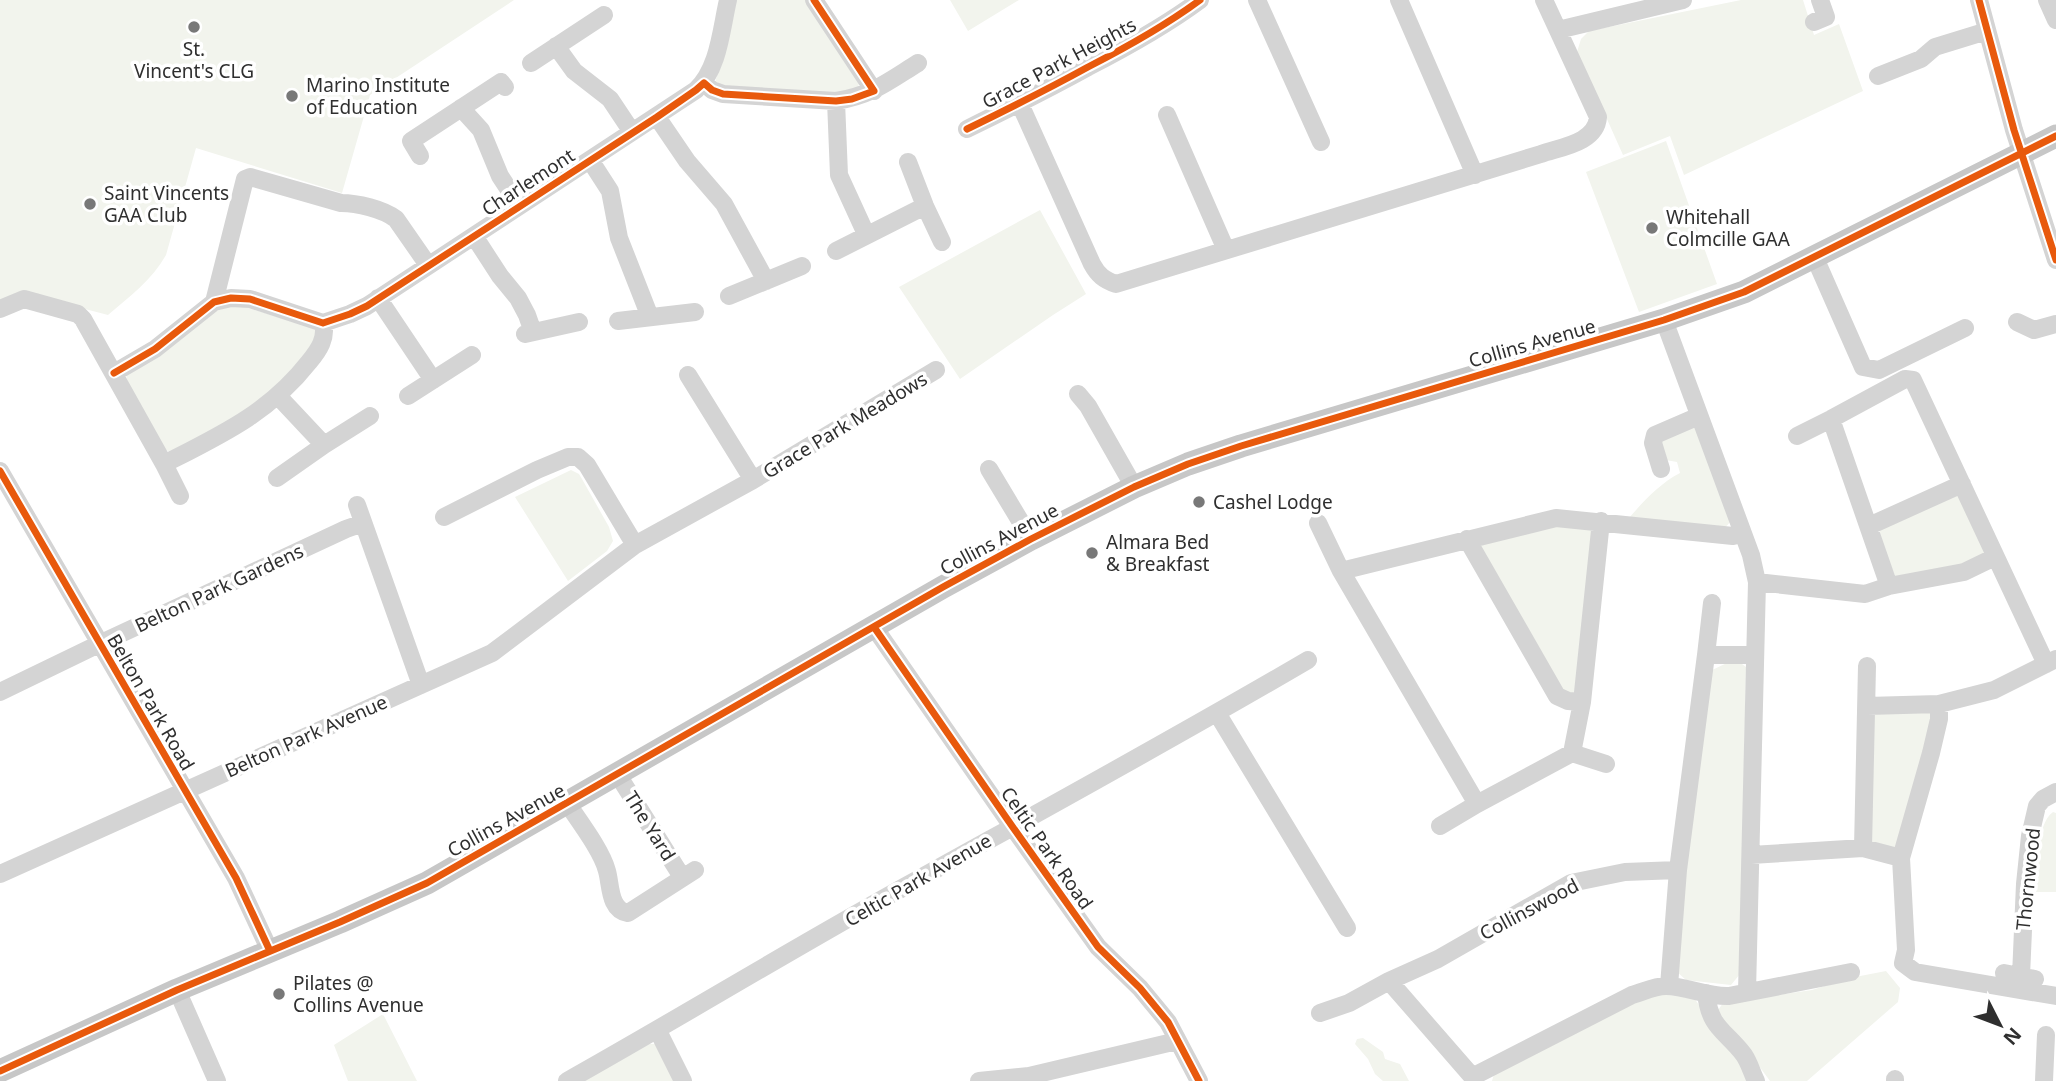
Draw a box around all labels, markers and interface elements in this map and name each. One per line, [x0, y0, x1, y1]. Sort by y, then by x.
street label: Grace Park Heights [977, 11, 1141, 115]
marker: St. Vincent's CLG [186, 19, 202, 35]
place label: St. Vincent's CLG [134, 36, 254, 84]
place label: Marino Institute of Education [306, 72, 450, 120]
marker: Marino Institute of Education [284, 88, 300, 104]
street label: Charlemont [477, 142, 580, 222]
place label: Saint Vincents GAA Club [104, 180, 229, 228]
marker: Saint Vincents GAA Club [82, 196, 98, 212]
place label: Whitehall Colmcille GAA [1666, 204, 1791, 252]
marker: Whitehall Colmcille GAA [1644, 220, 1660, 236]
street label: Collins Avenue [1466, 312, 1598, 374]
street label: Grace Park Meadows [758, 366, 932, 484]
place label: Cashel Lodge [1213, 489, 1333, 515]
marker: Cashel Lodge [1191, 494, 1207, 510]
street label: Collins Avenue [935, 497, 1063, 581]
place label: Almara Bed & Breakfast [1106, 529, 1209, 577]
street label: Belton Park Gardens [130, 537, 308, 639]
marker: Almara Bed & Breakfast [1084, 545, 1100, 561]
street label: Belton Park Road [101, 629, 201, 775]
street label: Belton Park Avenue [221, 689, 391, 783]
street label: Collins Avenue [443, 777, 569, 863]
street label: Celtic Park Road [995, 781, 1099, 915]
street label: The Yard [618, 786, 682, 866]
street label: Thornwood [2010, 826, 2046, 932]
street label: Celtic Park Avenue [840, 827, 996, 933]
street label: Collinswood [1475, 872, 1583, 946]
place label: Pilates @ Collins Avenue [293, 970, 424, 1018]
marker: Pilates @ Collins Avenue [271, 986, 287, 1002]
north arrow [1965, 990, 2035, 1060]
text: N [1998, 1022, 2027, 1051]

